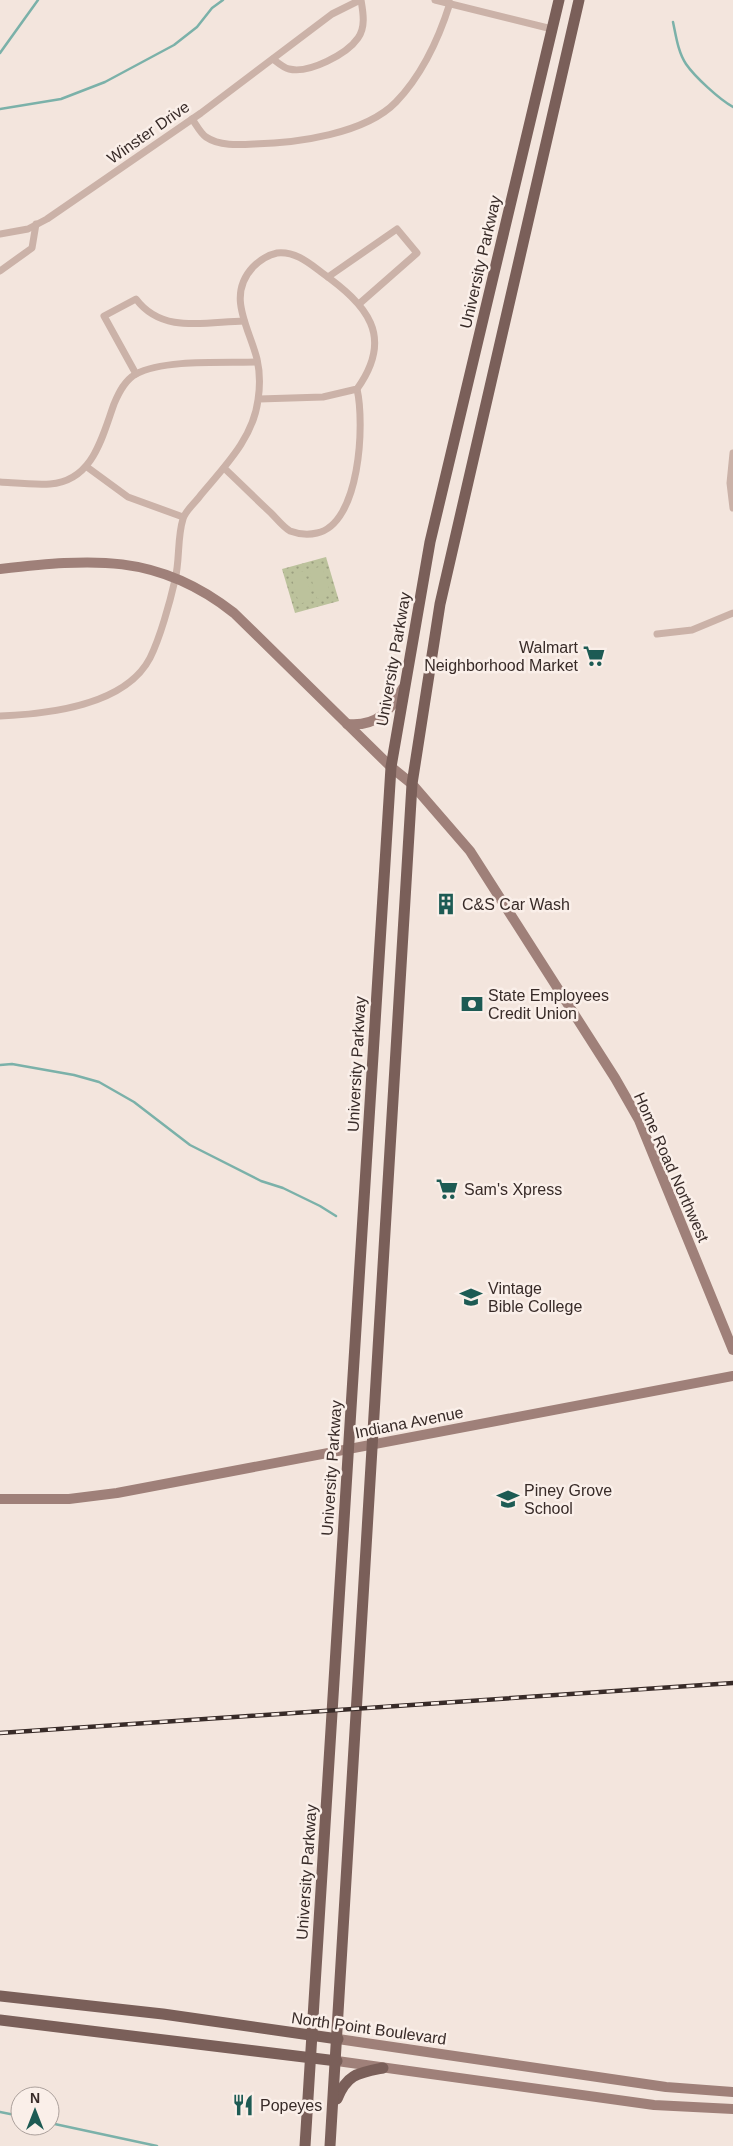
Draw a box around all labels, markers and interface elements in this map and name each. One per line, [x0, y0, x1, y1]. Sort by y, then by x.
street label: Winster Drive [104, 98, 193, 167]
street label: University Parkway [457, 194, 504, 330]
street label: University Parkway [373, 591, 414, 728]
place label: Walmart Neighborhood Market [424, 639, 579, 674]
supermarket icon: Walmart Neighborhood Market [581, 643, 607, 669]
building icon: C&S Car Wash [433, 891, 459, 917]
place label: C&S Car Wash [462, 896, 570, 913]
place label: State Employees Credit Union [488, 987, 609, 1022]
bank icon: State Employees Credit Union [459, 991, 485, 1017]
street label: University Parkway [344, 996, 369, 1132]
street label: Home Road Northwest [631, 1090, 712, 1245]
supermarket icon: Sam's Xpress [434, 1176, 460, 1202]
place label: Sam's Xpress [464, 1181, 562, 1198]
place label: Vintage Bible College [488, 1280, 582, 1315]
school or university icon: Vintage Bible College [458, 1284, 484, 1310]
street label: University Parkway [318, 1400, 345, 1536]
street label: Indiana Avenue [353, 1404, 465, 1441]
place label: Piney Grove School [524, 1482, 612, 1517]
school or university icon: Piney Grove School [495, 1486, 521, 1512]
street label: University Parkway [293, 1804, 320, 1940]
street label: North Point Boulevard [290, 2009, 448, 2048]
north arrow [10, 2086, 60, 2136]
text: N [30, 2090, 40, 2106]
restaurant icon: Popeyes [230, 2092, 256, 2118]
place label: Popeyes [260, 2097, 322, 2114]

